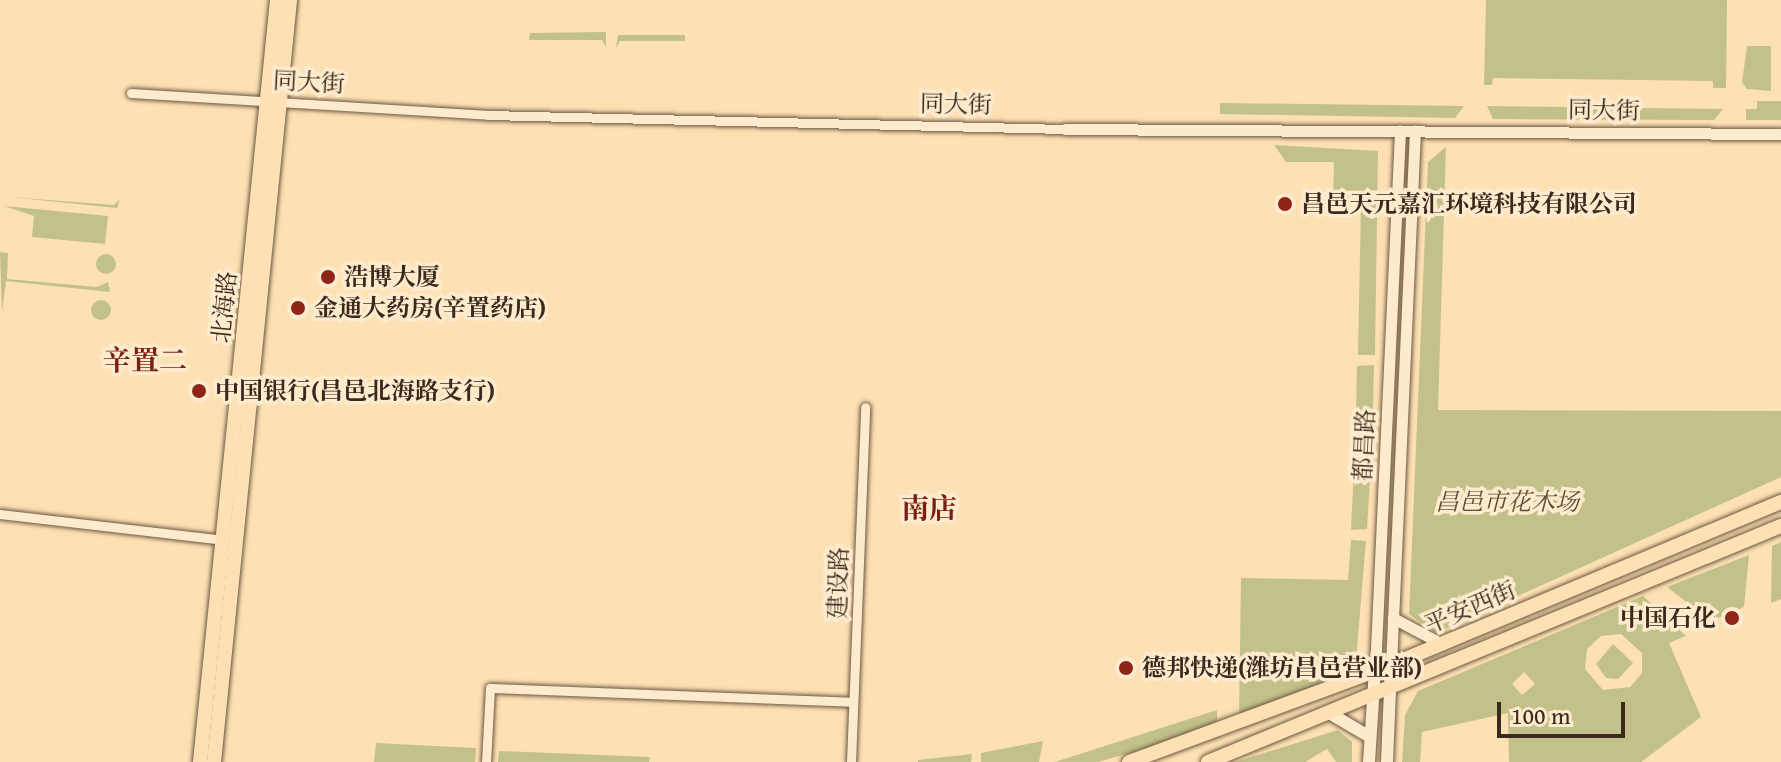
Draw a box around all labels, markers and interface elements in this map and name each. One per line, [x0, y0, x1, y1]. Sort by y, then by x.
street label: 同大街 [272, 66, 346, 98]
street label: 同大街 [920, 89, 992, 119]
street label: 同大街 [1568, 95, 1640, 125]
place label: 昌邑天元嘉汇环境科技有限公司 [1301, 190, 1637, 218]
marker: 昌邑天元嘉汇环境科技有限公司 [1276, 195, 1294, 213]
place label: 浩博大厦 [344, 263, 440, 291]
marker: 浩博大厦 [319, 268, 337, 286]
street label: 北海路 [206, 270, 242, 344]
place label: 金通大药房(辛置药店) [314, 294, 546, 322]
marker: 金通大药房(辛置药店) [289, 299, 307, 317]
district label: 辛置二 [103, 343, 187, 377]
place label: 中国银行(昌邑北海路支行) [215, 377, 495, 405]
marker: 中国银行(昌邑北海路支行) [190, 382, 208, 400]
street label: 都昌路 [1348, 408, 1380, 482]
park label: 昌邑市花木场 [1435, 488, 1579, 516]
district label: 南店 [901, 491, 957, 525]
street label: 建设路 [822, 547, 854, 619]
street label: 平安西街 [1420, 575, 1520, 639]
place label: 中国石化 [1620, 604, 1716, 632]
marker: 中国石化 [1723, 609, 1741, 627]
place label: 德邦快递(潍坊昌邑营业部) [1142, 654, 1422, 682]
marker: 德邦快递(潍坊昌邑营业部) [1117, 659, 1135, 677]
scale bar [1501, 686, 1629, 736]
text: 100 m [1511, 698, 1571, 733]

